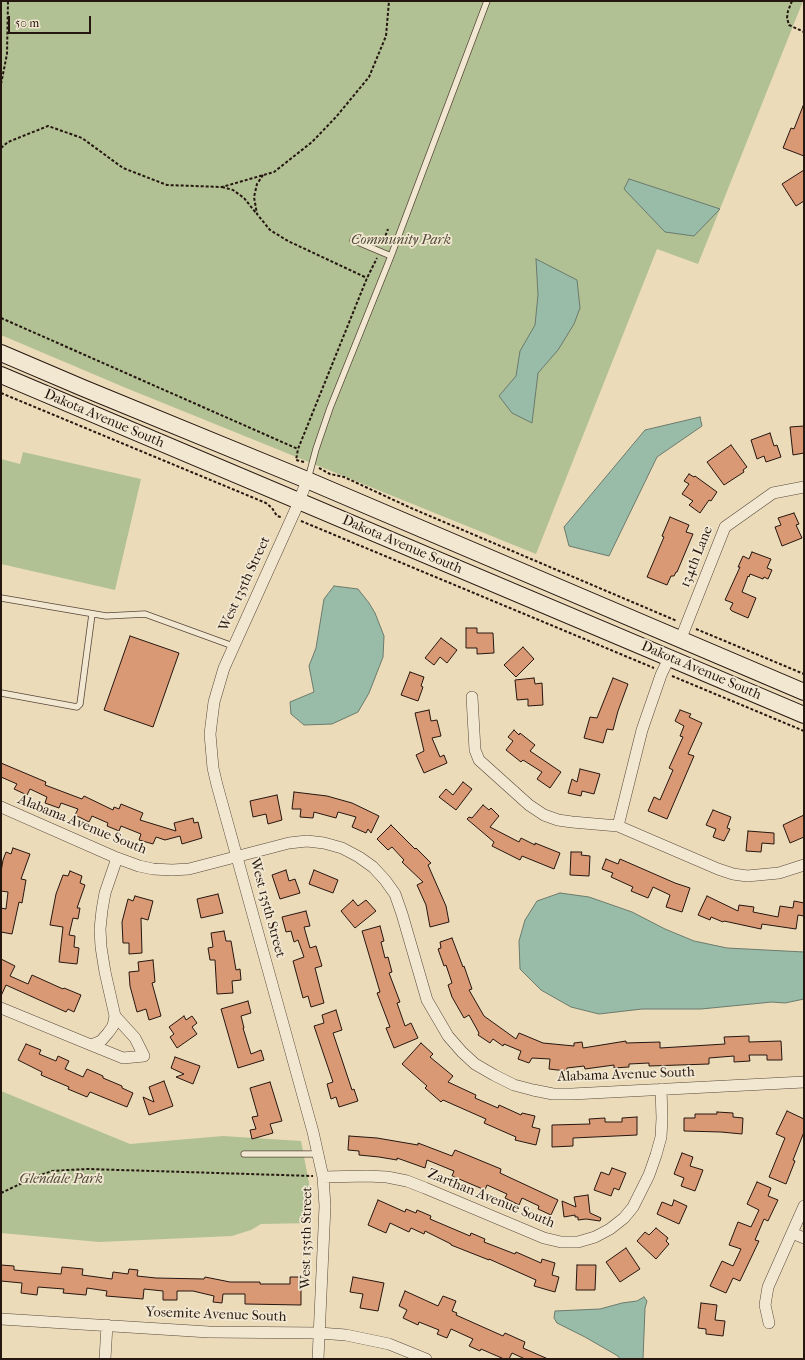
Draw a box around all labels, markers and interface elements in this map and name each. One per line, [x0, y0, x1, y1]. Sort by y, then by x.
scale bar [10, 8, 93, 34]
text: 50 m [15, 16, 39, 30]
park label: Community Park [351, 233, 451, 249]
street label: Dakota Avenue South [41, 386, 167, 452]
street label: Dakota Avenue South [339, 512, 465, 578]
street label: 134th Lane [677, 524, 717, 590]
street label: West 135th Street [216, 534, 274, 634]
street label: Dakota Avenue South [638, 638, 764, 704]
street label: Alabama Avenue South [15, 791, 149, 859]
street label: West 135th Street [246, 856, 288, 960]
street label: Alabama Avenue South [557, 1064, 695, 1086]
street label: Zarthan Avenue South [425, 1166, 557, 1232]
park label: Glendale Park [19, 1172, 103, 1188]
street label: West 135th Street [298, 1187, 316, 1289]
street label: Yosemite Avenue South [145, 1304, 287, 1326]

